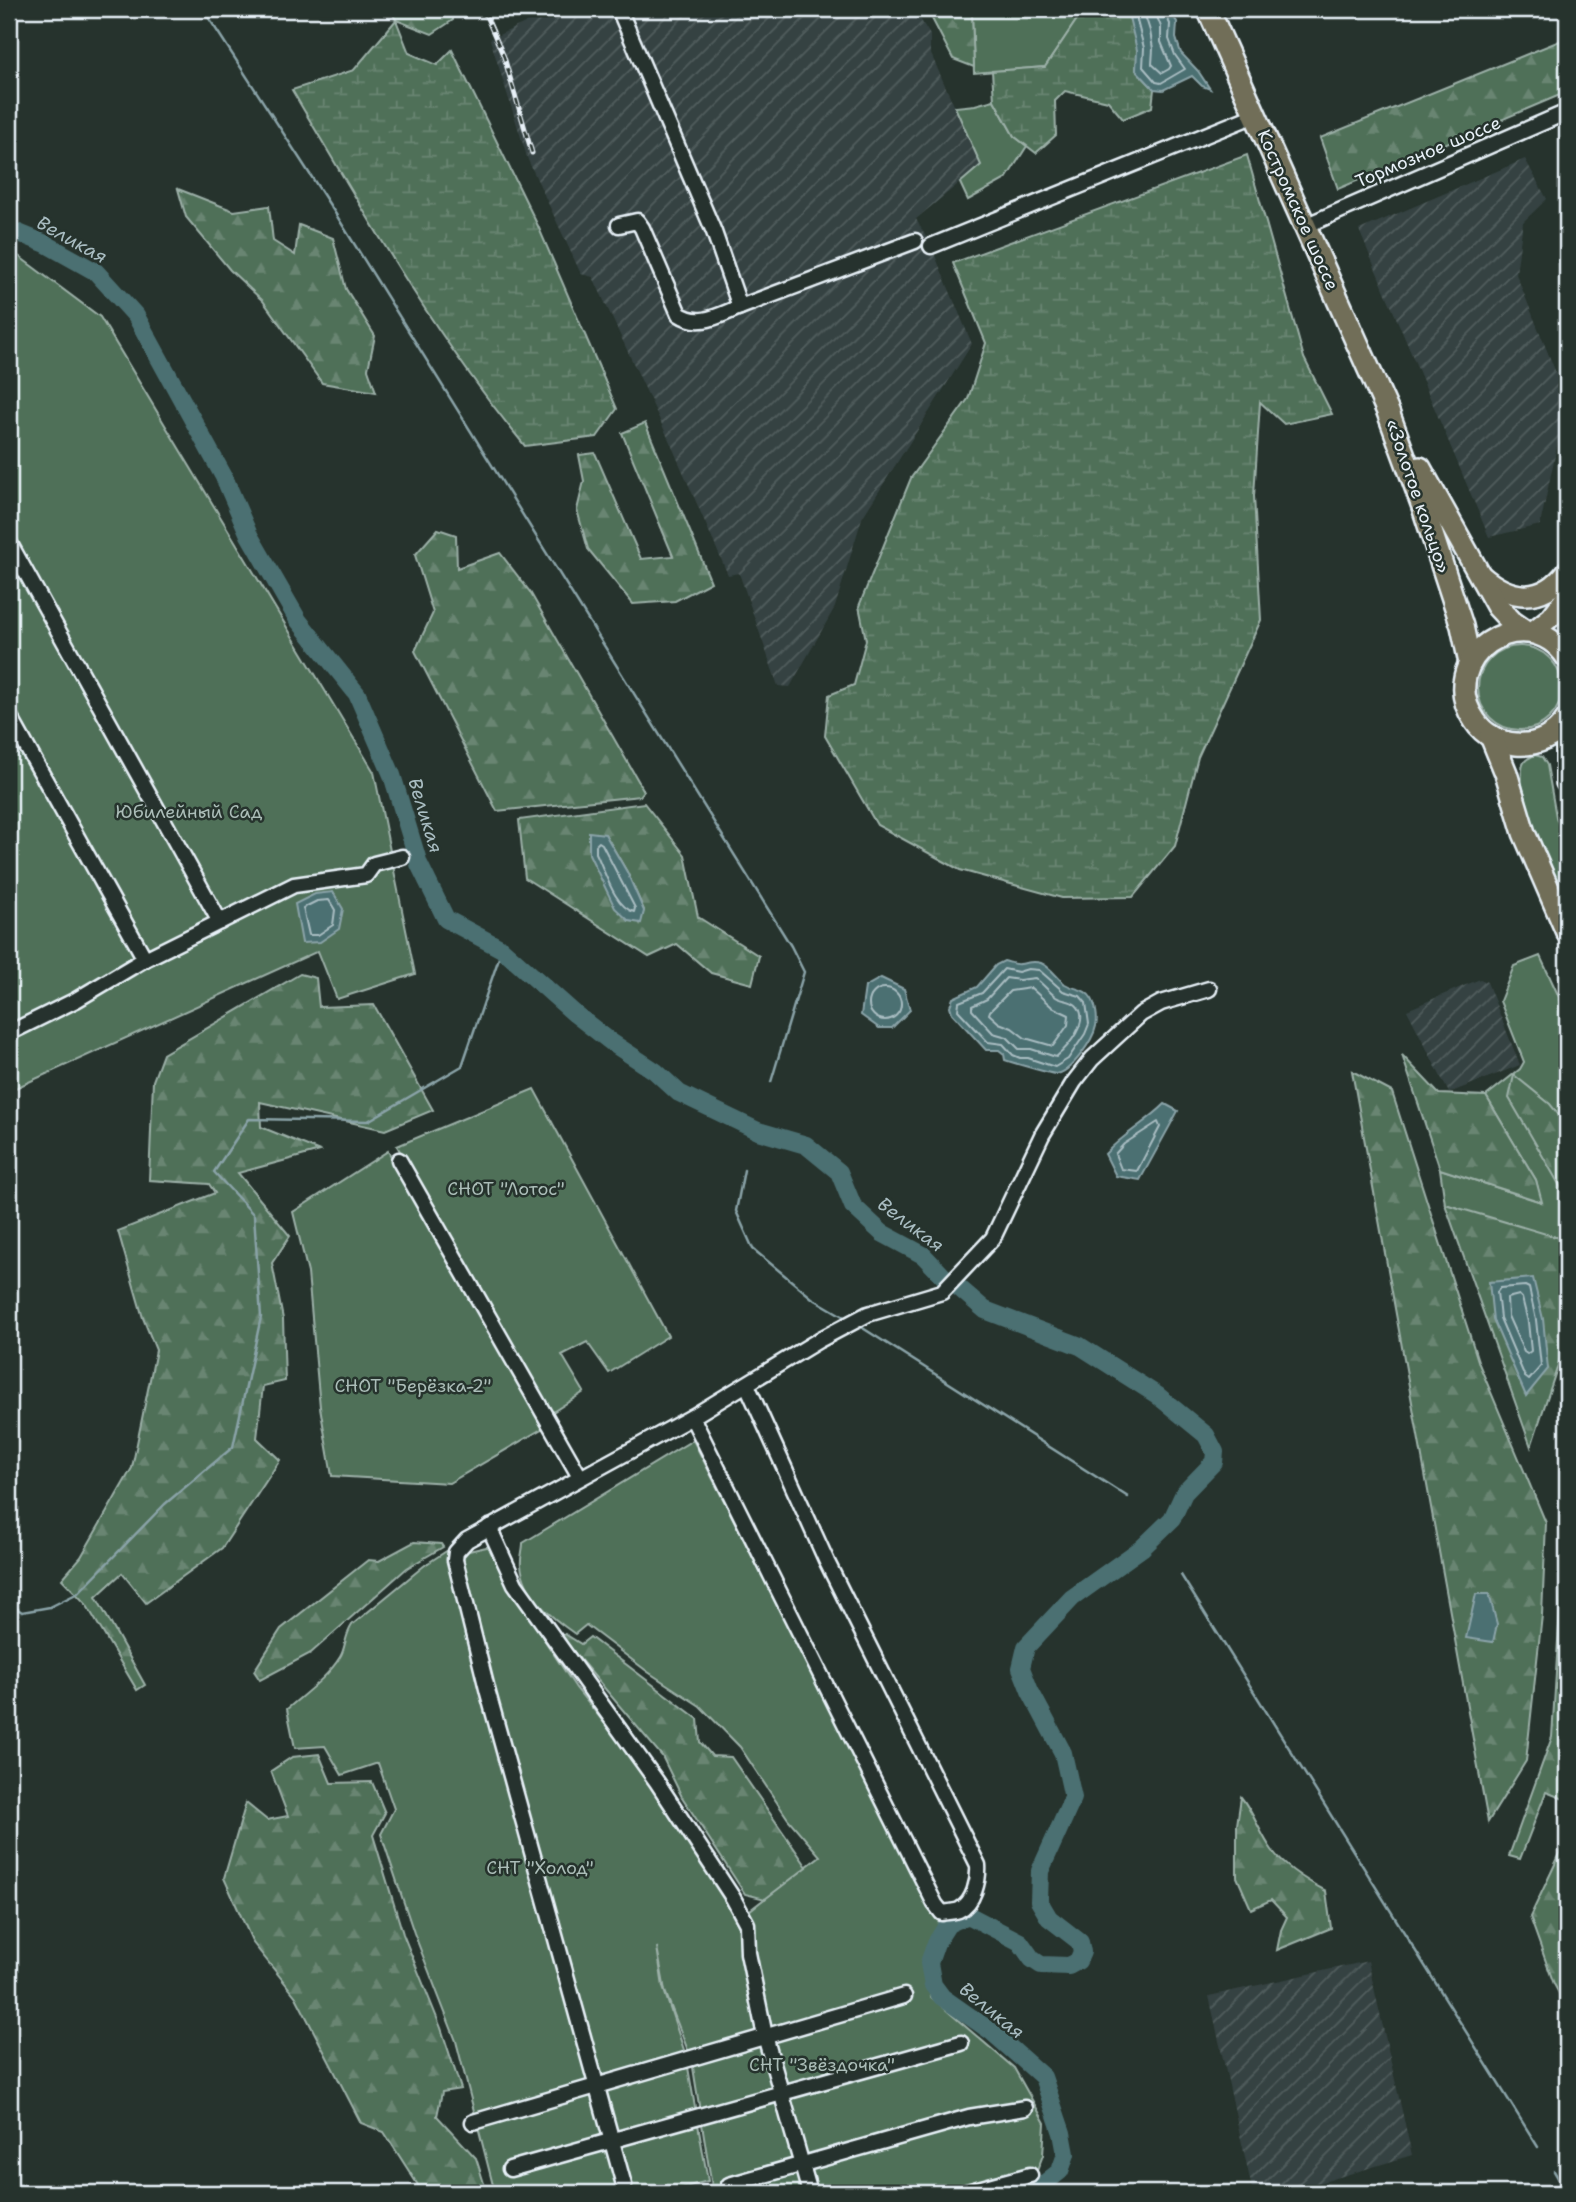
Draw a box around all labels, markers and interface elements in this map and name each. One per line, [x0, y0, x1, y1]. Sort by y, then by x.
street label: Тормозное шоссе [1352, 111, 1504, 193]
street label: Костромское шоссе [1252, 126, 1344, 294]
water label: Великая [32, 210, 112, 269]
street label: «Золотое кольцо» [1380, 416, 1456, 576]
water label: Великая [402, 775, 449, 856]
park label: Юбилейный Сад [116, 800, 263, 824]
park label: СНОТ "Лотос" [447, 1177, 565, 1201]
water label: Великая [872, 1191, 949, 1258]
park label: СНОТ "Берёзка-2" [334, 1374, 492, 1398]
park label: СНТ "Холод" [486, 1856, 594, 1880]
water label: Великая [954, 1976, 1029, 2044]
park label: СНТ "Звёздочка" [749, 2053, 895, 2077]

